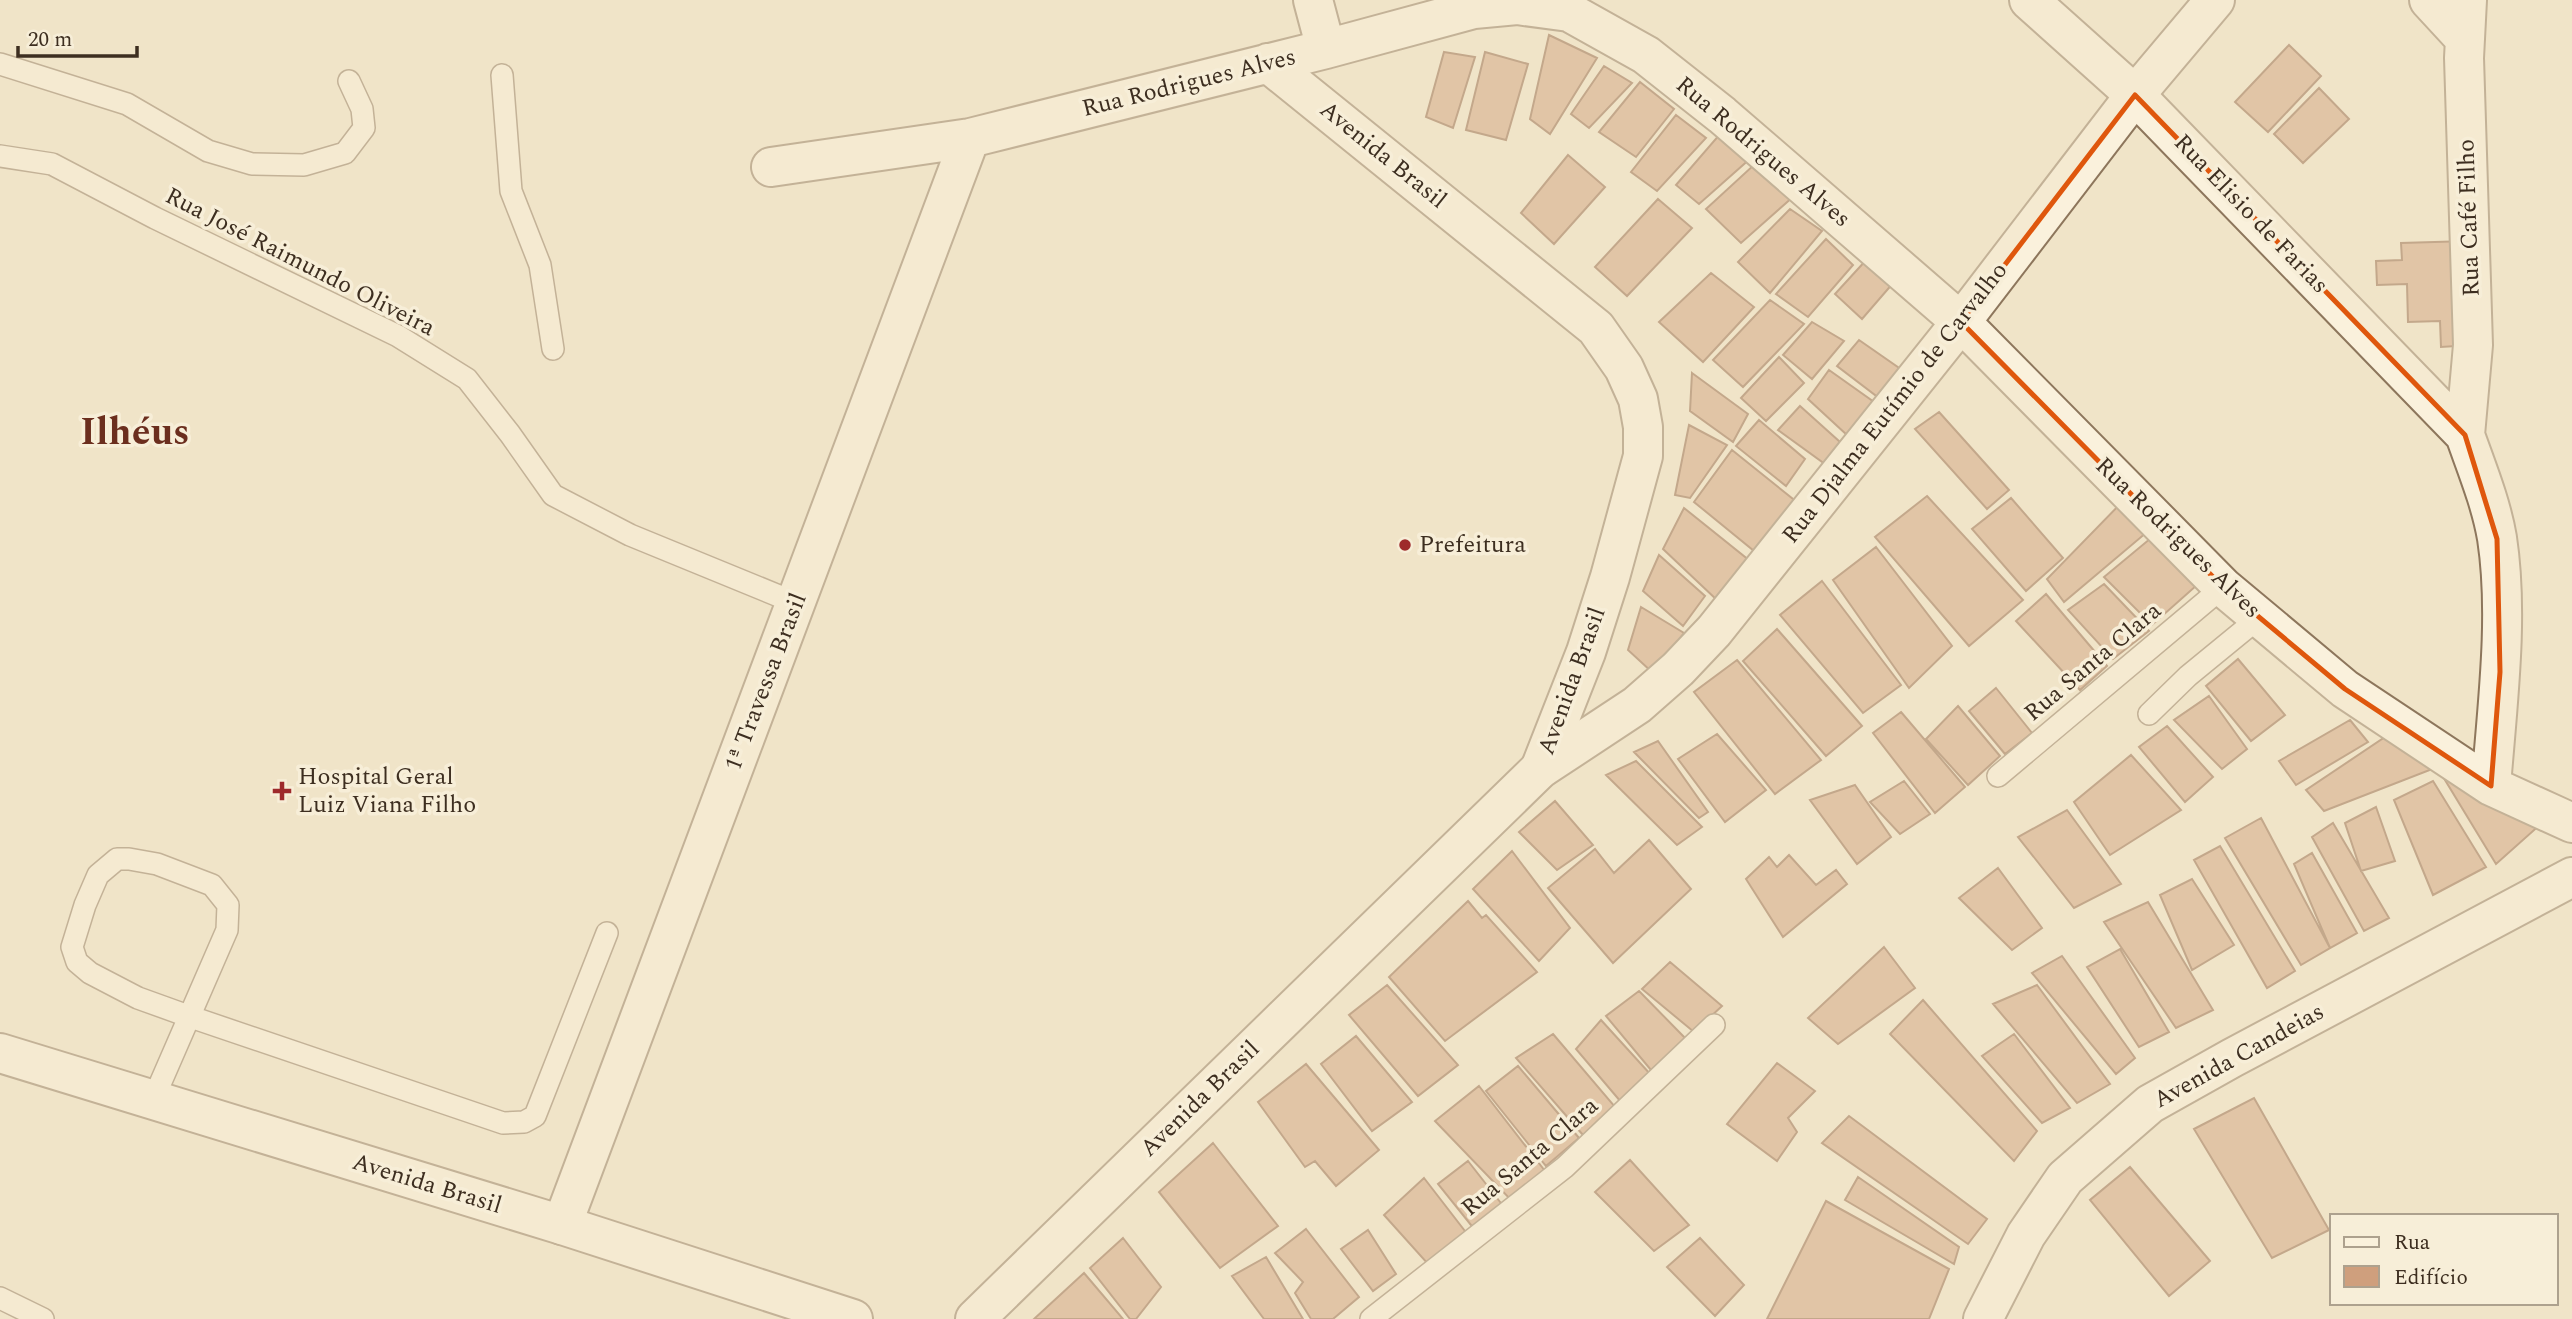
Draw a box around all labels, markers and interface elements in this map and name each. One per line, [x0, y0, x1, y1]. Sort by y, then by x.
scale bar [18, 14, 136, 58]
text: 20 m [28, 24, 72, 56]
street label: Rua Rodrigues Alves [1078, 39, 1300, 127]
street label: Rua Rodrigues Alves [1667, 68, 1859, 236]
street label: Avenida Brasil [1311, 92, 1455, 218]
street label: Rua Elisio de Farias [2165, 126, 2337, 302]
street label: Rua Café Filho [2448, 139, 2490, 297]
street label: Rua José Raimundo Oliveira [159, 178, 442, 346]
street label: Rua Djalma Eutímio de Carvalho [1773, 254, 2017, 552]
district label: Ilhéus [80, 404, 190, 462]
street label: Rua Rodrigues Alves [2087, 449, 2269, 627]
place label: Prefeitura [1419, 527, 1526, 563]
marker: Prefeitura [1397, 537, 1413, 553]
street label: 1ª Travessa Brasil [715, 588, 817, 776]
street label: Rua Santa Clara [2016, 593, 2170, 730]
street label: Avenida Brasil [1529, 602, 1615, 760]
place label: Hospital Geral Luiz Viana Filho [298, 759, 476, 823]
marker: Hospital Geral Luiz Viana Filho [272, 781, 292, 801]
street label: Avenida Candeias [2147, 994, 2331, 1118]
street label: Avenida Brasil [1132, 1032, 1268, 1166]
street label: Rua Santa Clara [1453, 1088, 1607, 1225]
street label: Avenida Brasil [348, 1144, 506, 1224]
legend [2330, 1214, 2558, 1305]
text: Rua [2394, 1227, 2431, 1259]
text: Edifício [2394, 1262, 2468, 1294]

